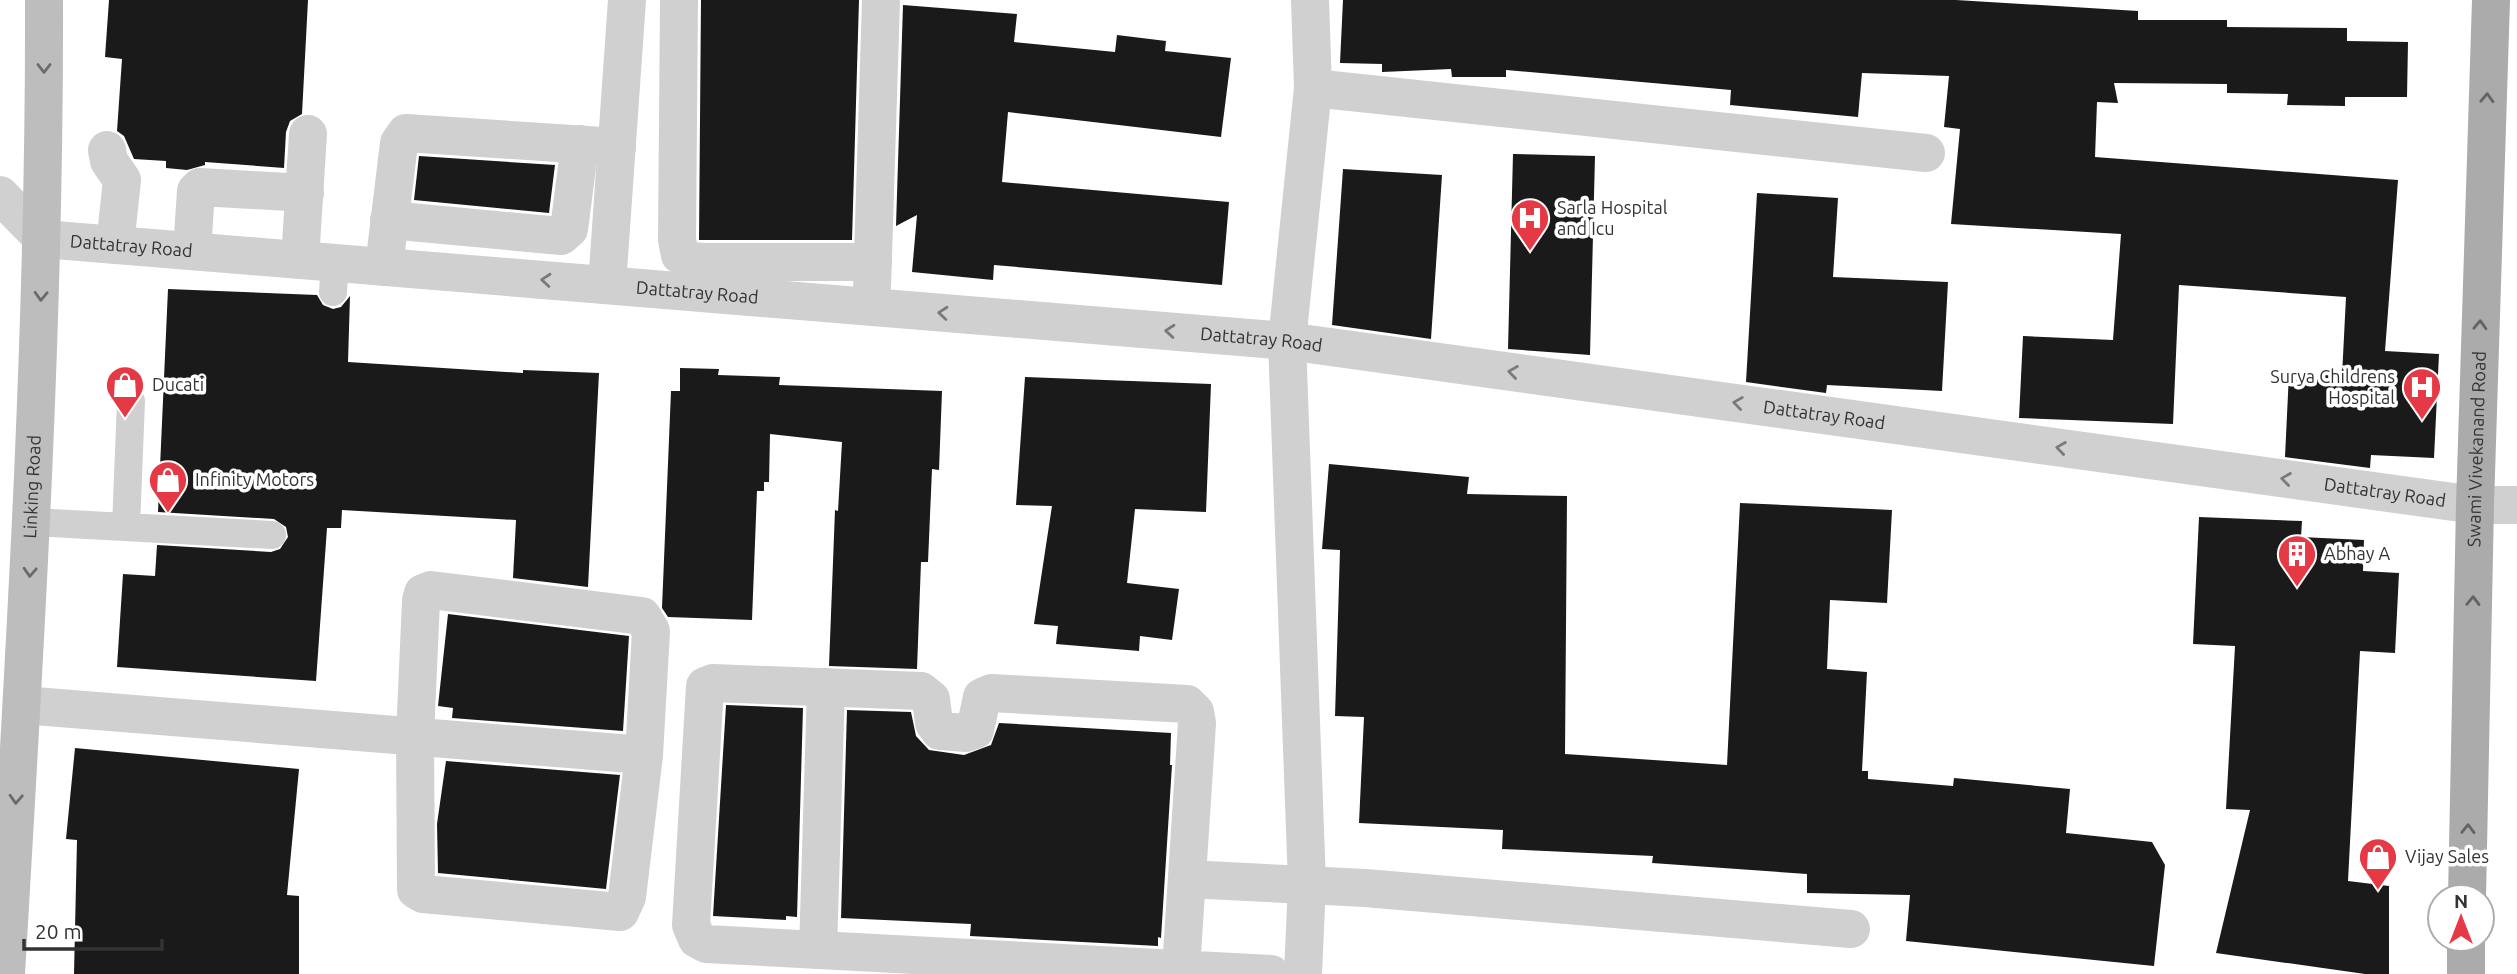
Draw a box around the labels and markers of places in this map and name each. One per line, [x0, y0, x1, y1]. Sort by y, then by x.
hospital icon: Sarla Hospital and Icu [1509, 197, 1551, 252]
place label: Sarla Hospital and Icu [1557, 197, 1668, 238]
shop icon: Ducati [104, 364, 146, 419]
place label: Surya Childrens Hospital [2270, 366, 2395, 407]
hospital icon: Surya Childrens Hospital [2401, 366, 2443, 421]
place label: Ducati [152, 374, 204, 394]
shop icon: Infinity Motors [147, 459, 189, 514]
place label: Infinity Motors [195, 469, 314, 489]
building icon: Abhay A [2276, 533, 2318, 588]
place label: Abhay A [2324, 543, 2391, 563]
shop icon: Vijay Sales [2357, 836, 2399, 891]
place label: Vijay Sales [2405, 846, 2489, 866]

